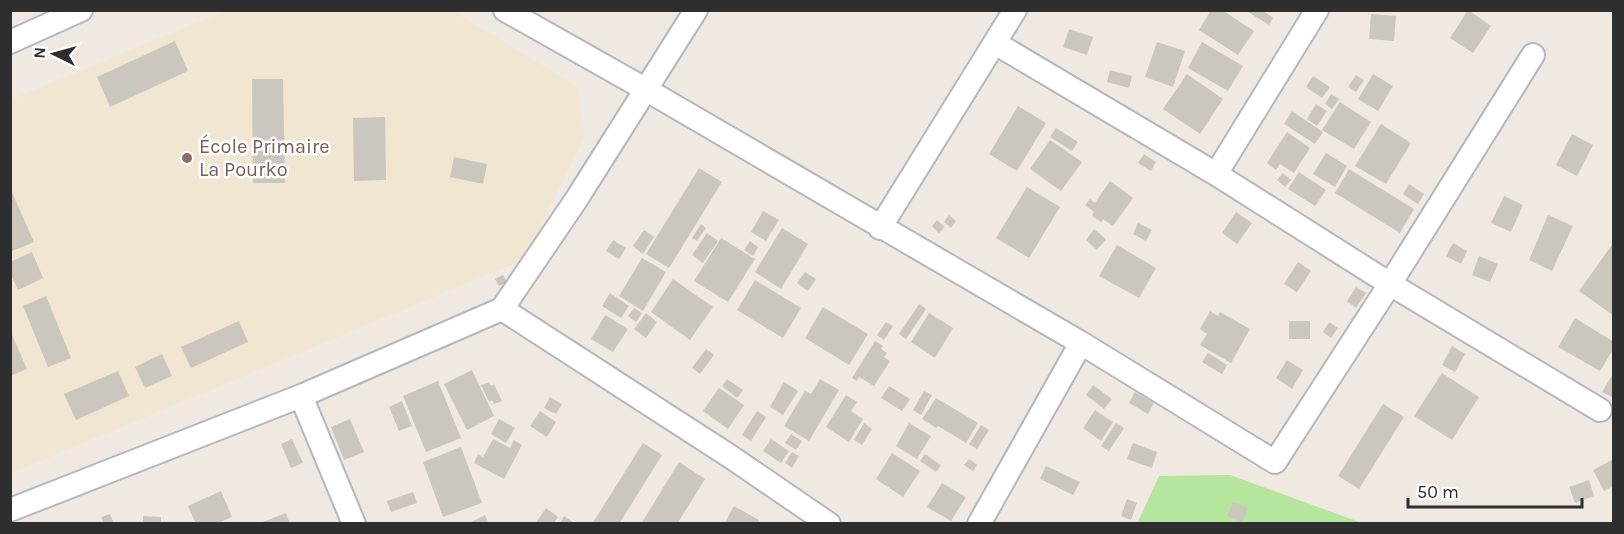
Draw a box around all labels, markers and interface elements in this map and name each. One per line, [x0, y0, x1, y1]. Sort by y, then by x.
north arrow [24, 24, 84, 84]
text: N [30, 46, 50, 59]
place label: École Primaire La Pourko [199, 134, 330, 181]
marker: École Primaire La Pourko [180, 151, 194, 165]
scale bar [1408, 471, 1582, 509]
text: 50 m [1417, 481, 1459, 503]

